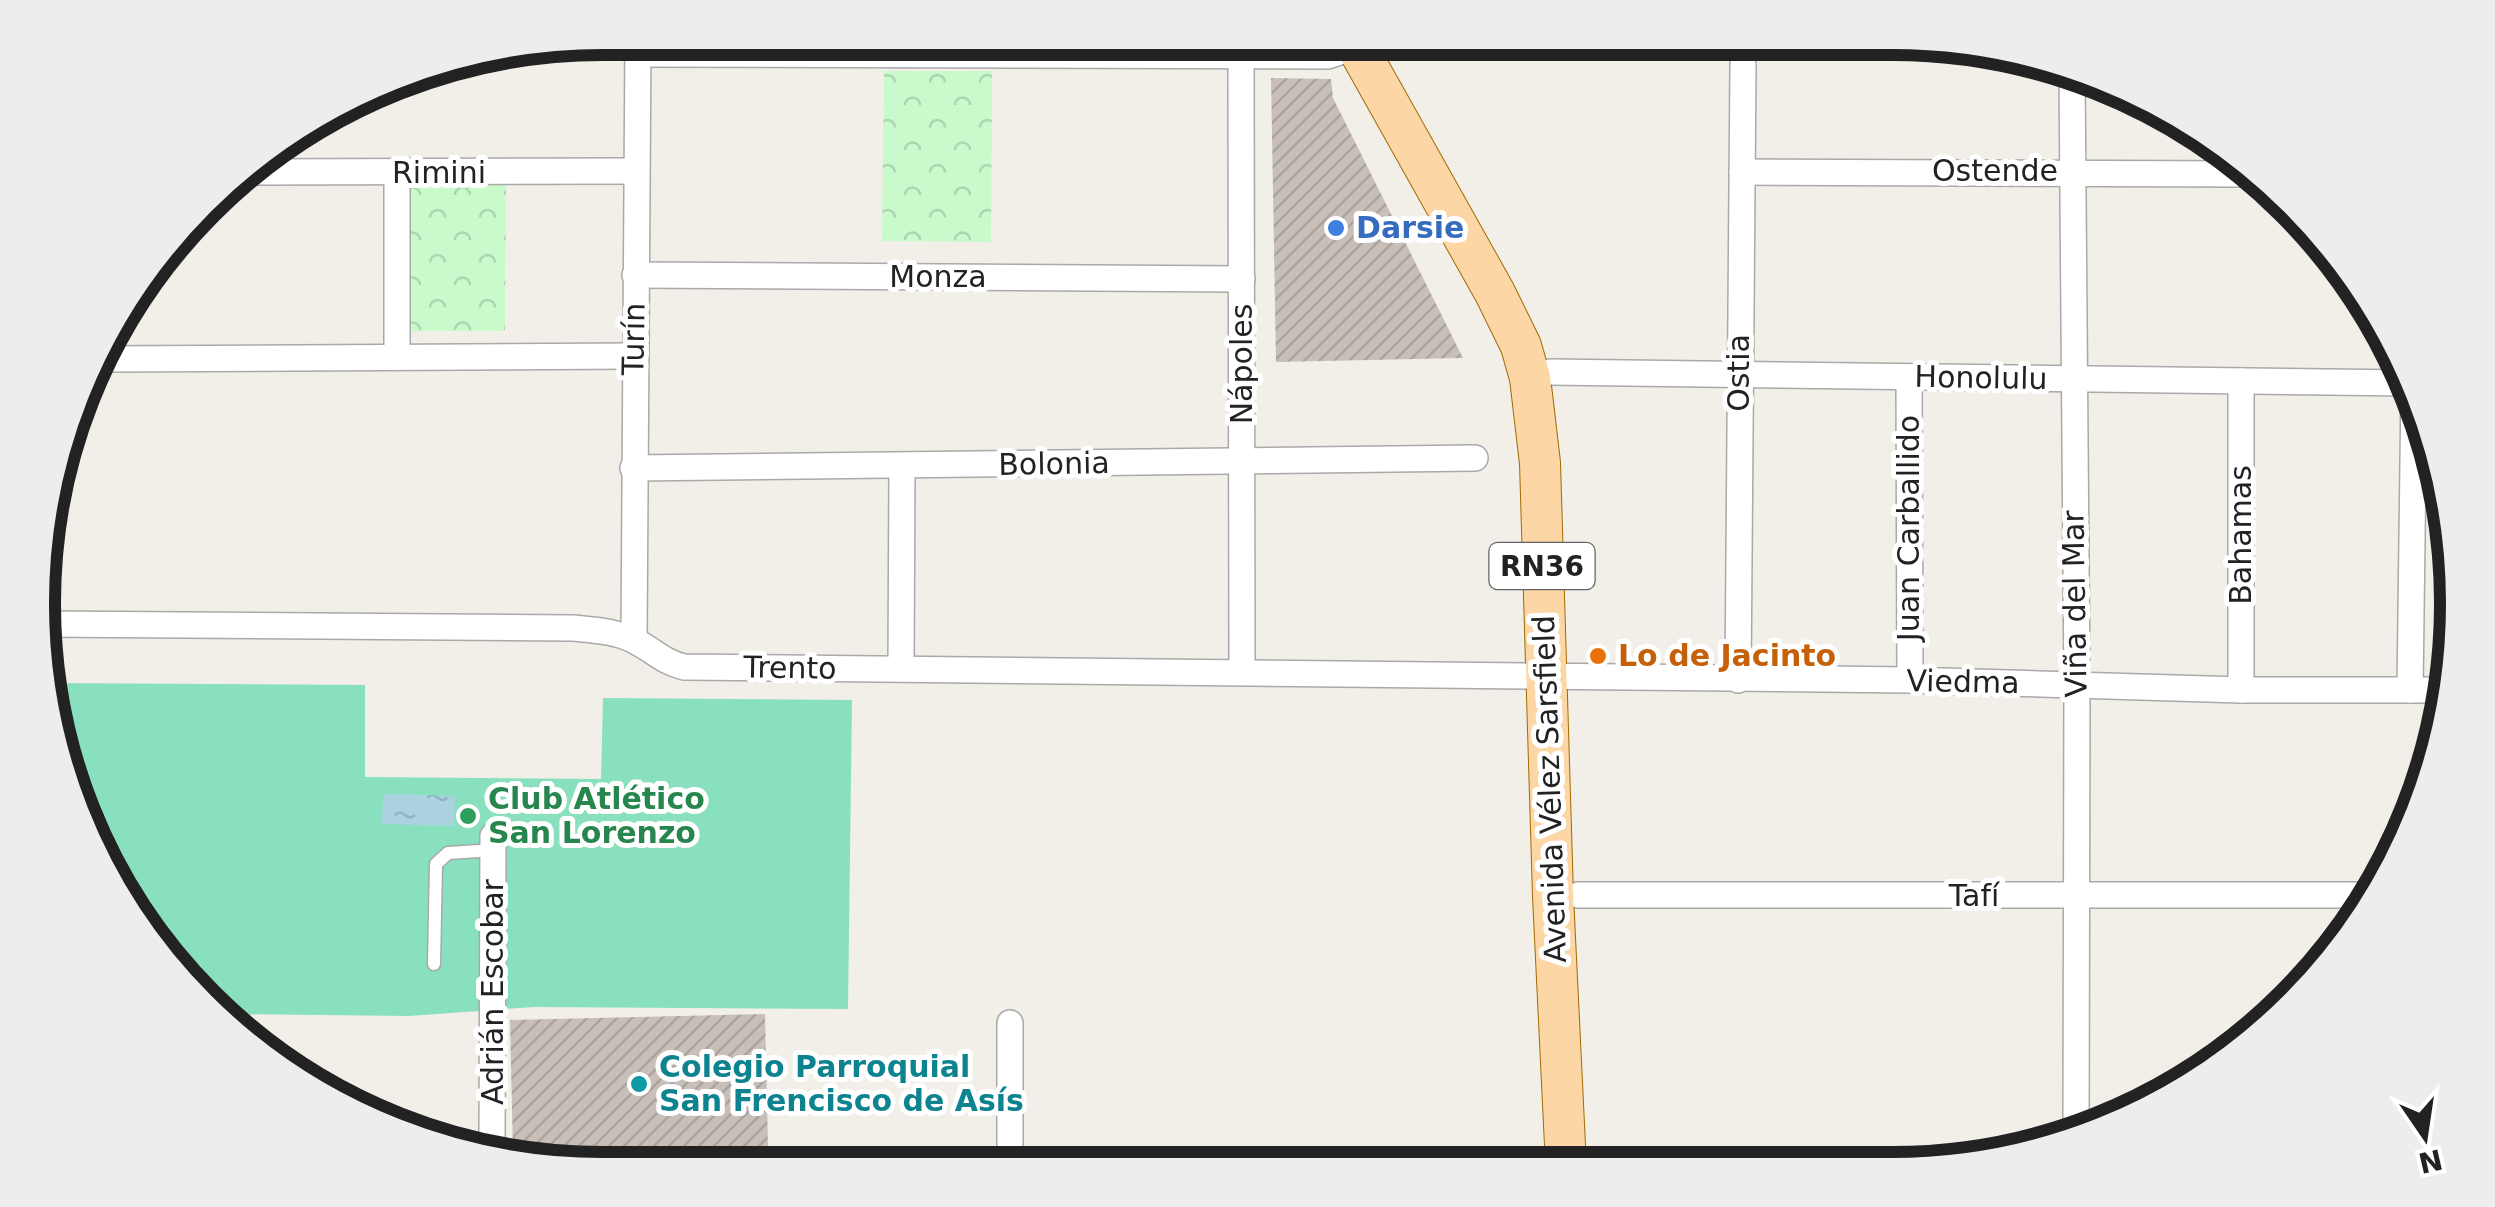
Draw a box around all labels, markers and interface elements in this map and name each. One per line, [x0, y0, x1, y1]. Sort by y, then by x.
street label: Ostende [1932, 153, 2058, 188]
street label: Rimini [392, 155, 486, 190]
place label: Darsie [1356, 210, 1464, 245]
marker: Darsie [1325, 217, 1347, 239]
street label: Monza [889, 259, 987, 294]
street label: Turín [615, 302, 652, 377]
street label: Nápoles [1224, 304, 1259, 424]
street label: Ostia [1721, 334, 1756, 412]
street label: Honolulu [1914, 359, 2048, 396]
street label: Juan Carballido [1891, 415, 1926, 643]
street label: Bolonia [998, 445, 1110, 482]
street label: Bahamas [2223, 465, 2258, 605]
street label: Viña del Mar [2055, 510, 2094, 698]
road number: RN36 [1490, 543, 1594, 589]
street label: Avenida Vélez Sarsfield [1526, 614, 1573, 964]
place label: Lo de Jacinto [1618, 638, 1836, 673]
marker: Lo de Jacinto [1587, 645, 1609, 667]
street label: Trento [742, 649, 837, 686]
street label: Viedma [1906, 663, 2020, 700]
place label: Club Atlético San Lorenzo [488, 781, 705, 850]
marker: Club Atlético San Lorenzo [457, 805, 479, 827]
street label: Adrián Escobar [475, 878, 510, 1105]
street label: Tafí [1948, 878, 2001, 913]
place label: Colegio Parroquial San Frencisco de Asís [659, 1049, 1024, 1118]
marker: Colegio Parroquial San Frencisco de Asís [628, 1073, 650, 1095]
north arrow [2375, 1087, 2475, 1187]
text: N [2415, 1142, 2446, 1180]

